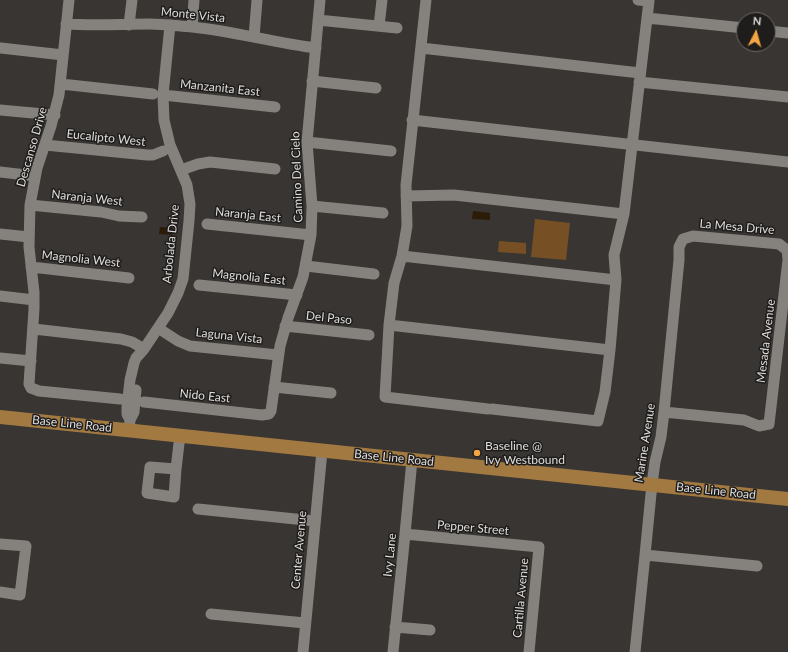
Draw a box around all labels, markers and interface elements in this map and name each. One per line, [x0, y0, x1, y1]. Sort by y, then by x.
street label: Monte Vista [160, 4, 226, 26]
north arrow [736, 12, 776, 52]
text: N [752, 14, 762, 27]
street label: Manzanita East [179, 77, 261, 99]
street label: Descanso Drive [14, 105, 50, 189]
street label: Eucalipto West [66, 127, 146, 149]
street label: Camino Del Cielo [288, 131, 306, 223]
street label: Naranja West [51, 187, 123, 209]
street label: Arbolada Drive [160, 204, 182, 284]
street label: Naranja East [214, 204, 282, 226]
street label: La Mesa Drive [699, 217, 775, 237]
street label: Magnolia West [41, 248, 121, 270]
street label: Magnolia East [212, 266, 286, 288]
street label: Mesada Avenue [754, 298, 778, 384]
street label: Del Paso [305, 308, 353, 328]
street label: Laguna Vista [195, 325, 263, 347]
street label: Nido East [179, 386, 231, 406]
street label: Marine Avenue [632, 402, 658, 484]
street label: Base Line Road [31, 413, 113, 435]
place label: Baseline @ Ivy Westbound [485, 439, 565, 467]
street label: Base Line Road [353, 447, 435, 469]
marker: Baseline @ Ivy Westbound [472, 448, 482, 458]
street label: Base Line Road [675, 480, 757, 502]
street label: Center Avenue [288, 510, 310, 590]
street label: Pepper Street [436, 518, 510, 538]
street label: Ivy Lane [381, 532, 399, 578]
street label: Cartilla Avenue [510, 557, 532, 639]

